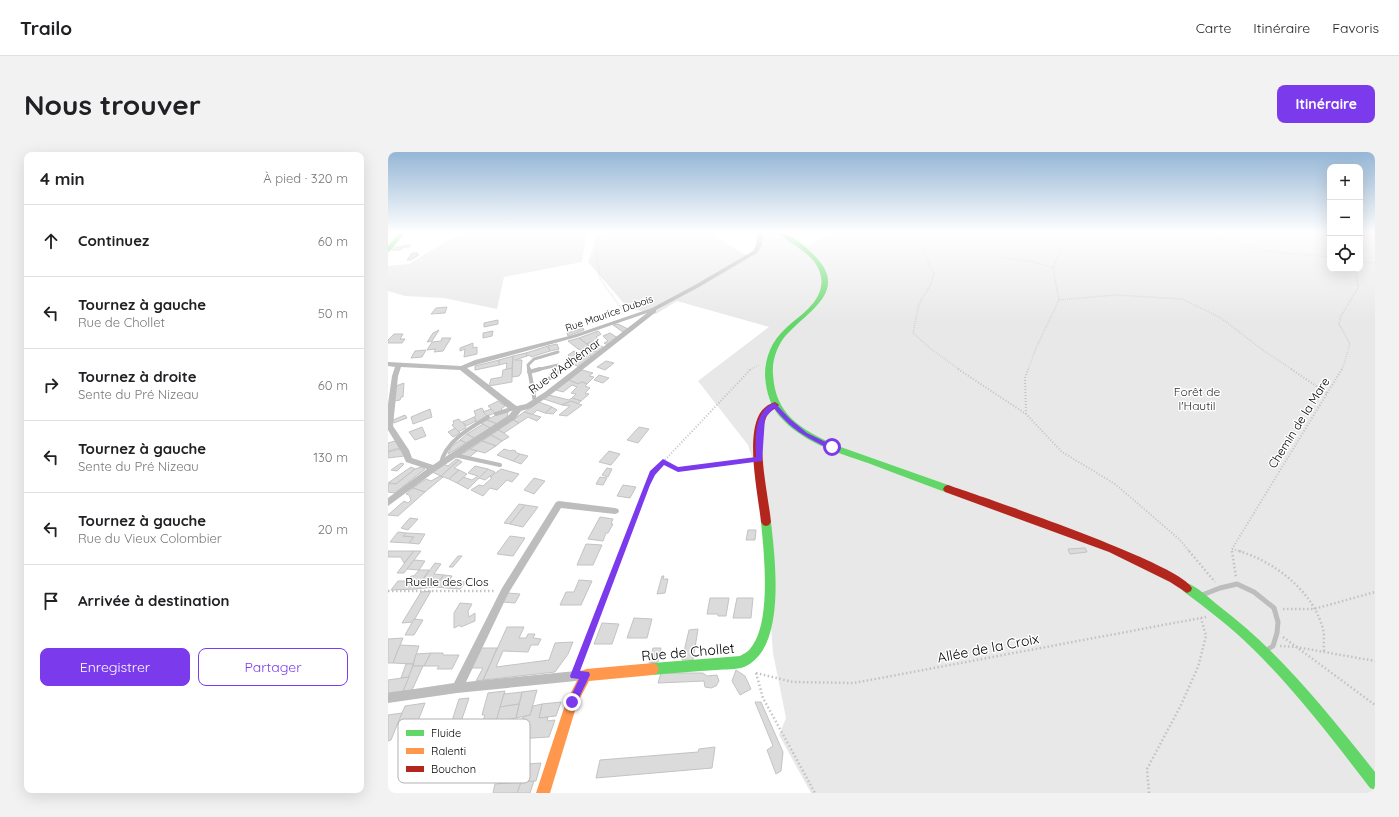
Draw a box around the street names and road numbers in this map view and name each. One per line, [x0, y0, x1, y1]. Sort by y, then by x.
street label: Rue Maurice Dubois [564, 292, 655, 335]
street label: Rue d'Adhémar [526, 334, 604, 397]
street label: Chemin de la Mare [1265, 374, 1333, 471]
street label: Ruelle des Clos [405, 574, 489, 589]
street label: Allée de la Croix [936, 629, 1041, 667]
street label: Rue de Chollet [641, 639, 736, 665]

